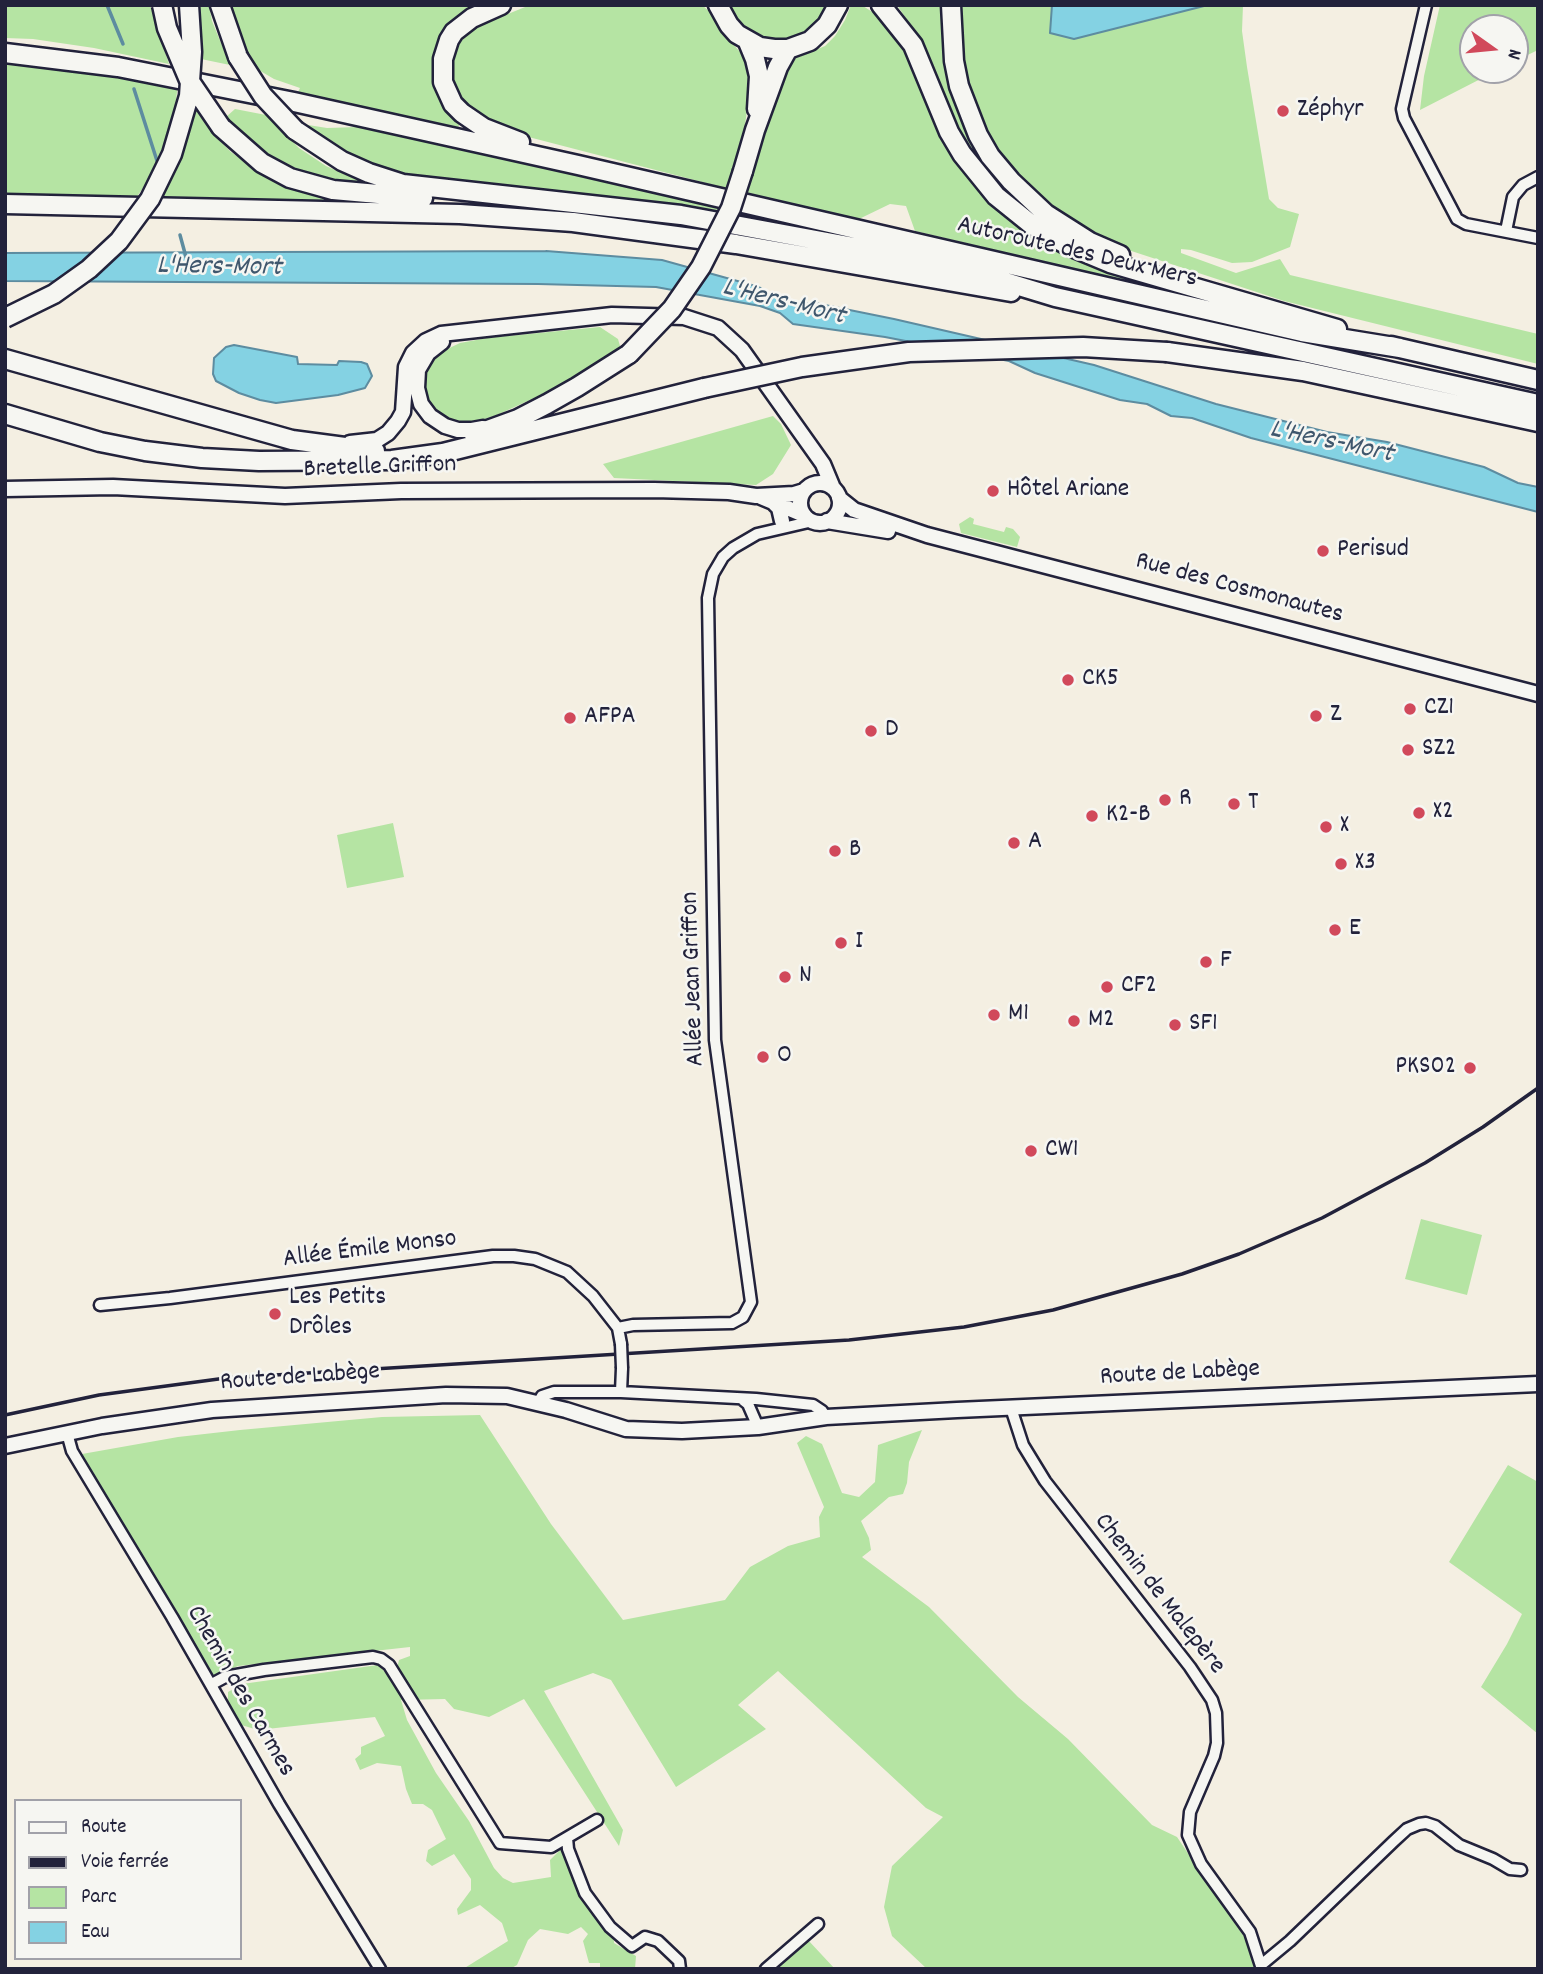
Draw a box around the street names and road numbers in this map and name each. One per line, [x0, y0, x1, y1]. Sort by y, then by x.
street label: Autoroute des Deux Mers [954, 211, 1200, 297]
street label: Bretelle Griffon [303, 451, 457, 487]
street label: Rue des Cosmonautes [1132, 547, 1346, 633]
street label: Allée Jean Griffon [676, 891, 714, 1067]
street label: Allée Émile Monso [281, 1225, 459, 1277]
street label: Route de Labège [1099, 1355, 1261, 1395]
street label: Route de Labège [219, 1358, 381, 1400]
street label: Chemin de Malepère [1085, 1508, 1231, 1682]
street label: Chemin des Carmes [177, 1601, 301, 1783]

